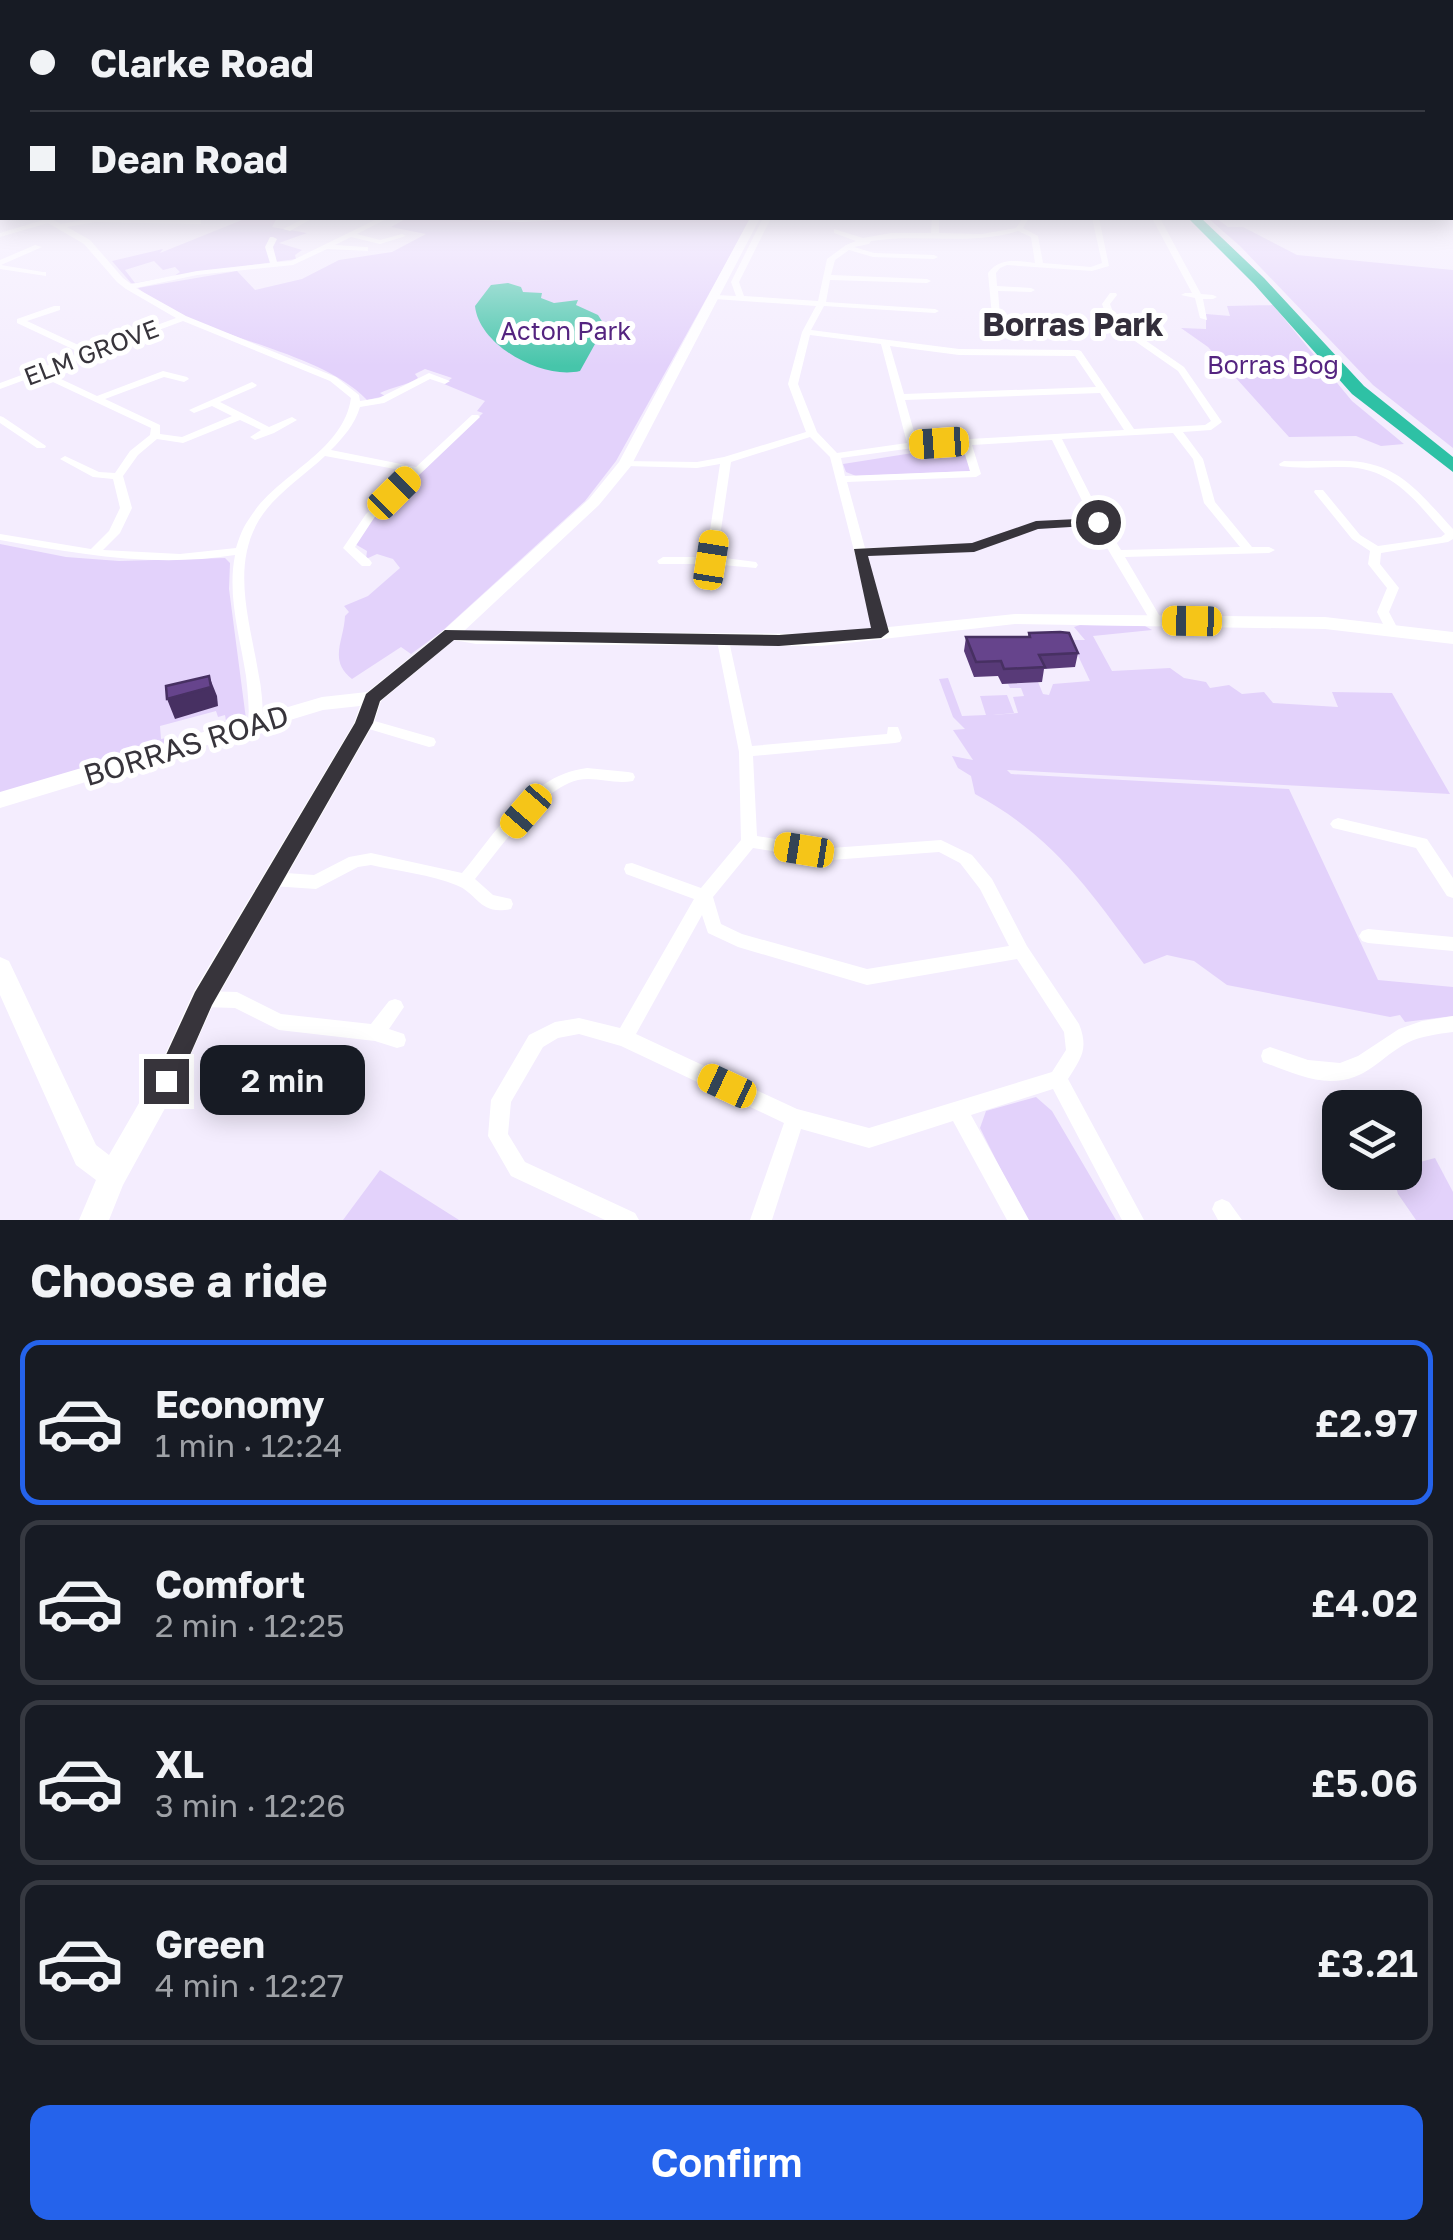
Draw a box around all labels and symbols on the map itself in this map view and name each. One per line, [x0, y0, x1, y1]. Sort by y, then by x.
district label: Borras Park [982, 305, 1164, 343]
street label: ELM GROVE [19, 312, 163, 392]
park label: Acton Park [501, 315, 631, 346]
park label: Borras Bog [1207, 349, 1339, 380]
car [908, 426, 970, 460]
car [362, 461, 426, 525]
route start [1076, 500, 1121, 545]
car [691, 528, 731, 592]
car [1162, 605, 1222, 637]
street label: BORRAS ROAD [79, 697, 293, 793]
car [495, 779, 557, 843]
car [772, 830, 836, 870]
callout: 2 min [201, 1046, 366, 1116]
route end [144, 1059, 189, 1104]
car [693, 1060, 761, 1112]

